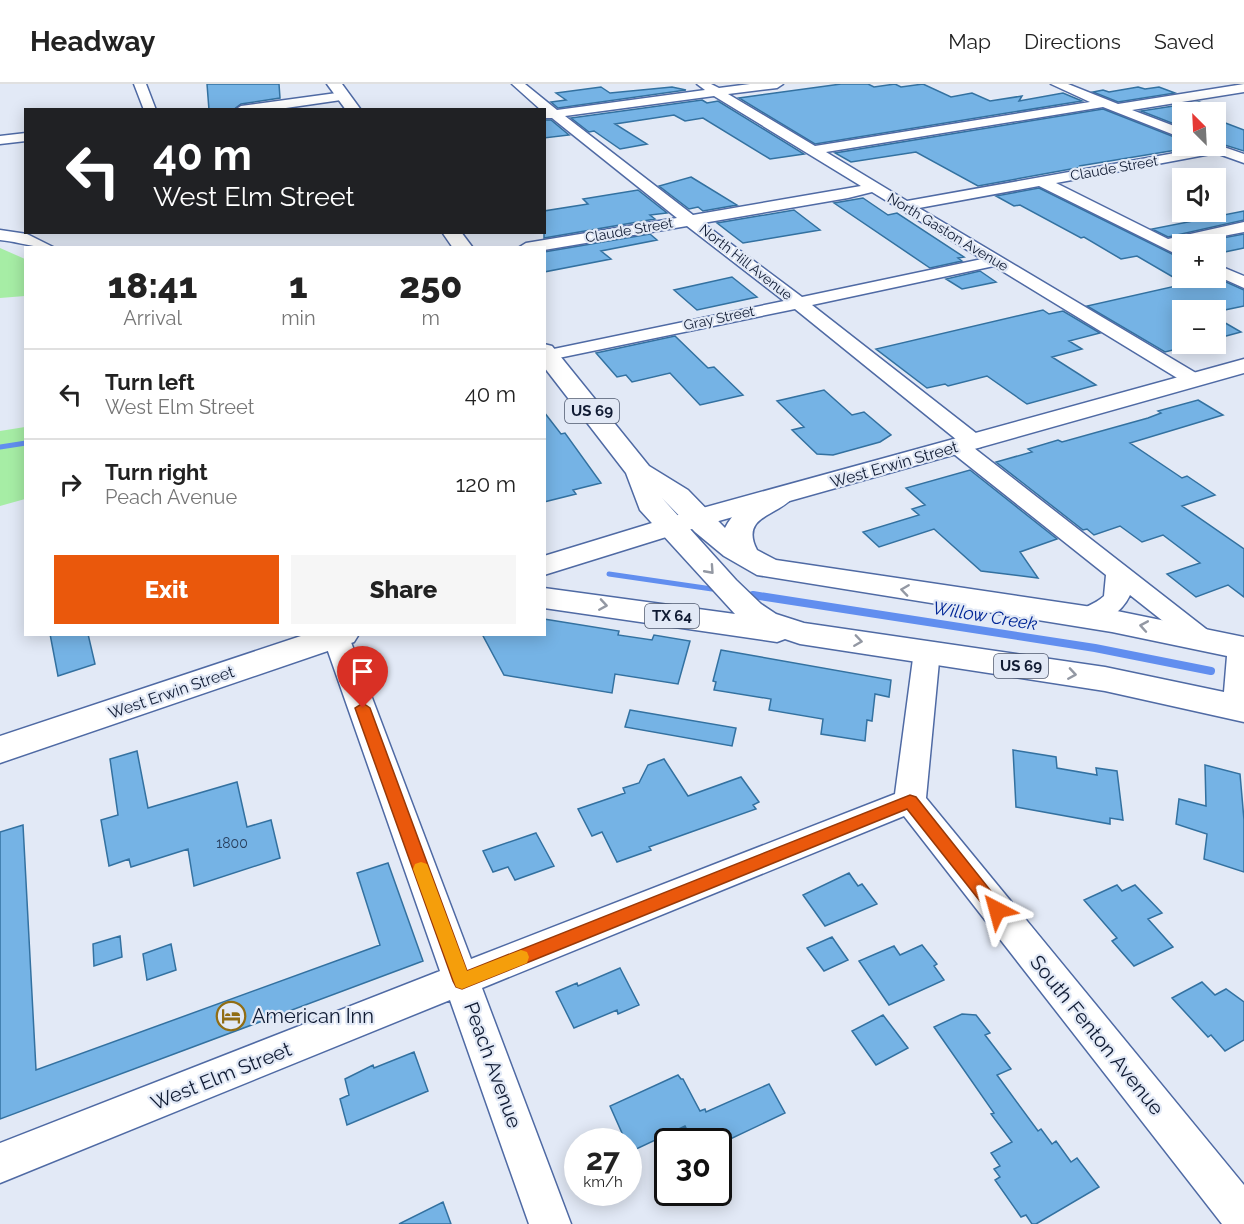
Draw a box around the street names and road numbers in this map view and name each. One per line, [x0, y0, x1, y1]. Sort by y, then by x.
street label: Claude Street [1069, 152, 1159, 184]
street label: North Gaston Avenue [885, 190, 1011, 274]
street label: Claude Street [584, 214, 674, 246]
street label: North Hill Avenue [696, 221, 796, 303]
street label: Gray Street [682, 303, 756, 333]
road number: US 69 [565, 399, 619, 423]
street label: West Erwin Street [828, 437, 961, 492]
road number: TX 64 [645, 604, 699, 628]
road number: US 69 [994, 654, 1048, 678]
street label: West Erwin Street [106, 662, 237, 723]
street label: South Fenton Avenue [1025, 950, 1169, 1120]
street label: Peach Avenue [459, 999, 527, 1131]
street label: West Elm Street [147, 1037, 295, 1115]

